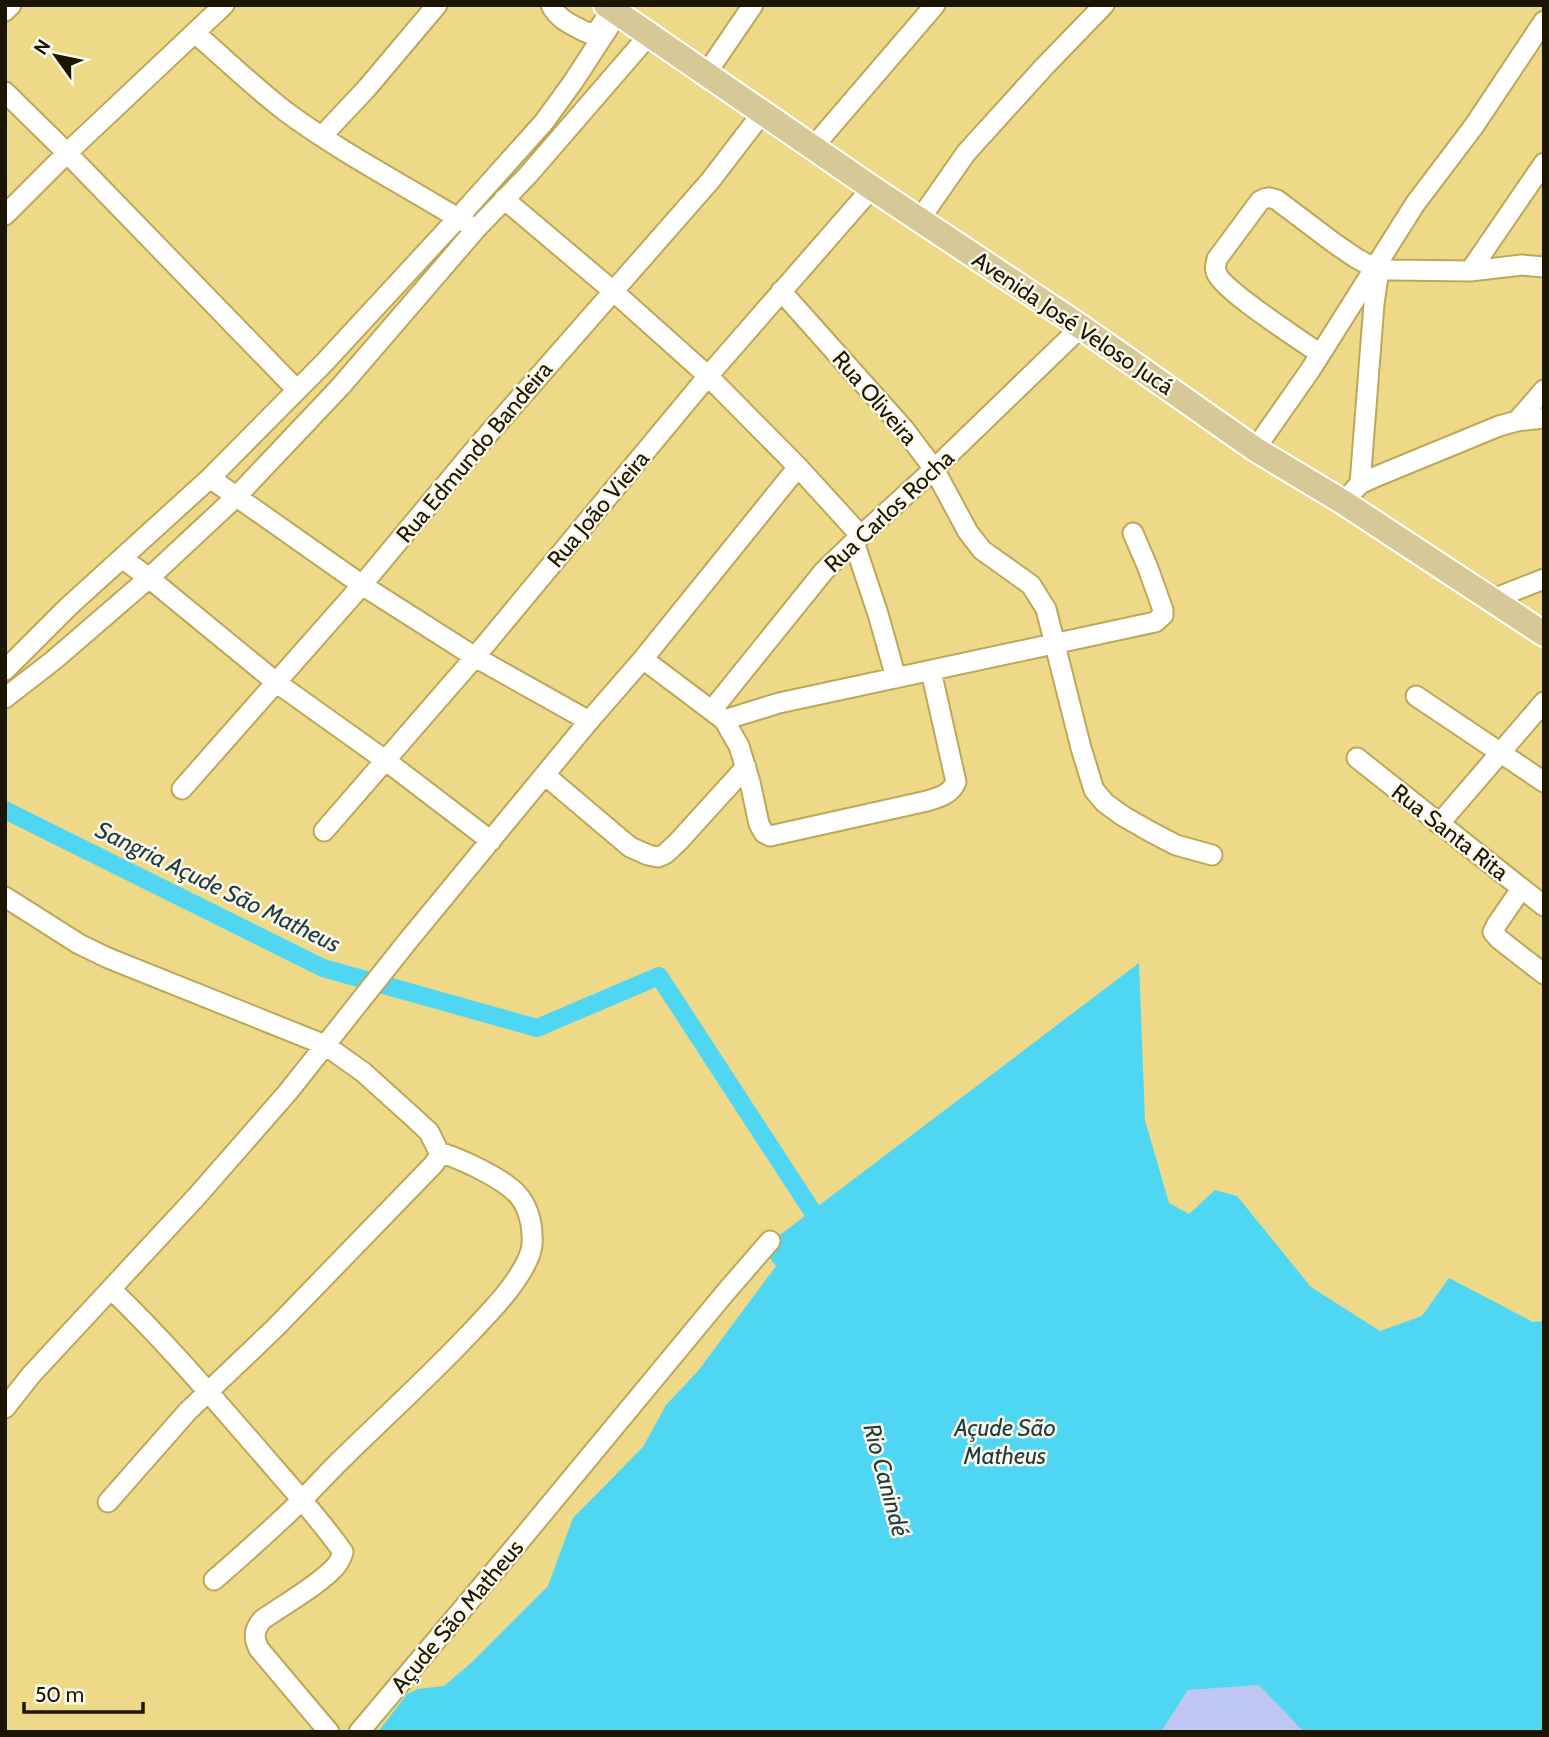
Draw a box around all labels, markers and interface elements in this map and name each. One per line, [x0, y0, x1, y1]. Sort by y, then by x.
north arrow [21, 21, 91, 91]
text: N [29, 35, 55, 59]
street label: Avenida José Veloso Jucá [967, 245, 1179, 401]
street label: Rua Oliveira [826, 345, 924, 451]
street label: Rua Edmundo Bandeira [390, 356, 558, 548]
street label: Rua Carlos Rocha [818, 444, 960, 578]
street label: Rua João Vieira [541, 445, 655, 573]
street label: Rua Santa Rita [1386, 778, 1514, 886]
water label: Sangria Açude São Matheus [91, 815, 345, 958]
water label: Açude São Matheus [953, 1413, 1056, 1470]
water label: Rio Canindé [858, 1420, 915, 1539]
street label: Açude São Matheus [385, 1534, 529, 1698]
scale bar [24, 1670, 144, 1714]
text: 50 m [35, 1682, 84, 1707]

